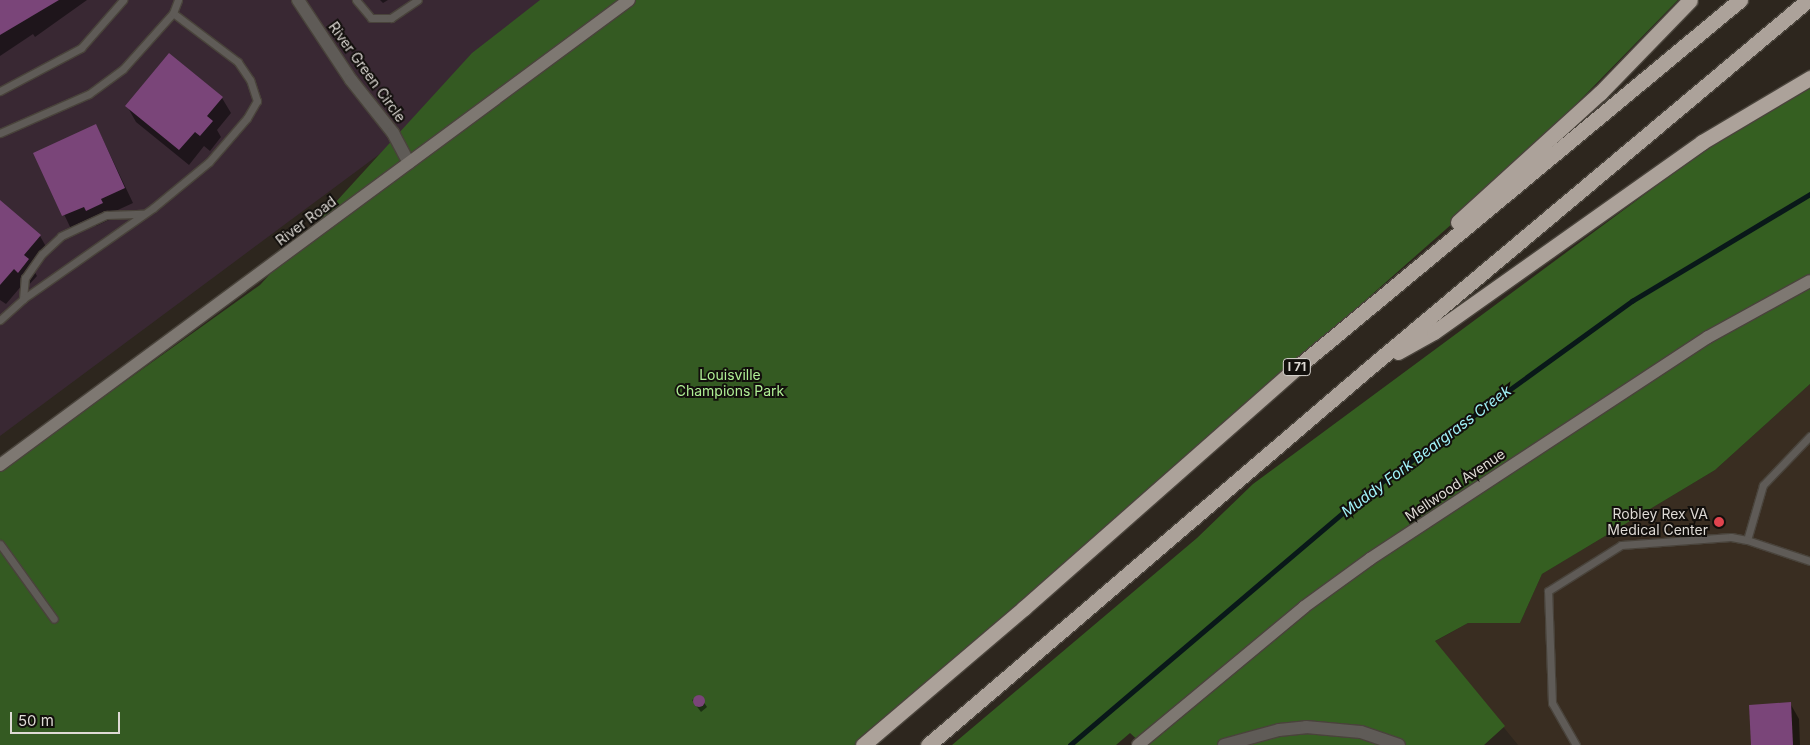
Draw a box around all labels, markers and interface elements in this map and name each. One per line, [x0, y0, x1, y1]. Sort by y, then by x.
street label: River Green Circle [325, 19, 409, 125]
street label: River Road [273, 193, 339, 249]
road number: I 71 [1282, 358, 1312, 377]
park label: Louisville Champions Park [676, 367, 784, 400]
water label: Muddy Fork Beargrass Creek [1338, 381, 1514, 521]
street label: Mellwood Avenue [1402, 445, 1508, 525]
place label: Robley Rex VA Medical Center [1607, 506, 1708, 538]
marker: Robley Rex VA Medical Center [1712, 515, 1726, 529]
scale bar [12, 702, 122, 734]
text: 50 m [18, 711, 54, 730]

